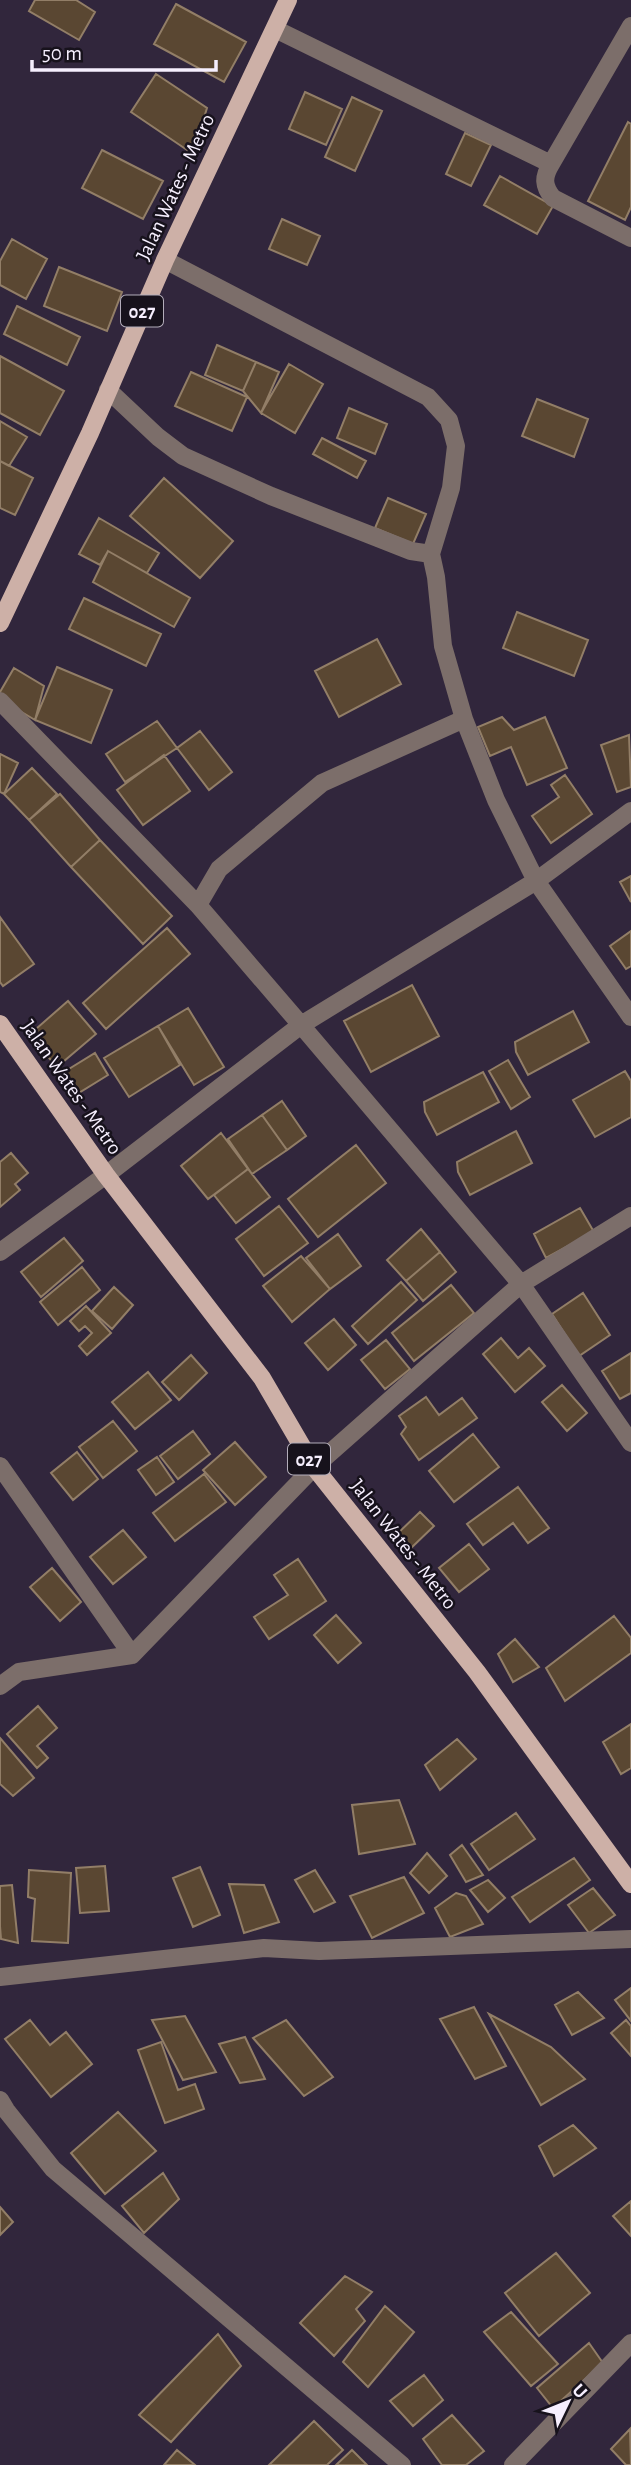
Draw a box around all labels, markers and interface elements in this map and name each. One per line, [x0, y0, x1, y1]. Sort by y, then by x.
scale bar [32, 28, 215, 72]
text: 50 m [42, 43, 82, 64]
street label: Jalan Wates - Metro [132, 111, 219, 264]
road number: 027 [121, 296, 163, 326]
street label: Jalan Wates - Metro [17, 1016, 126, 1158]
road number: 027 [288, 1443, 330, 1474]
street label: Jalan Wates - Metro [346, 1475, 461, 1613]
north arrow [533, 2367, 603, 2437]
text: U [568, 2381, 590, 2402]

